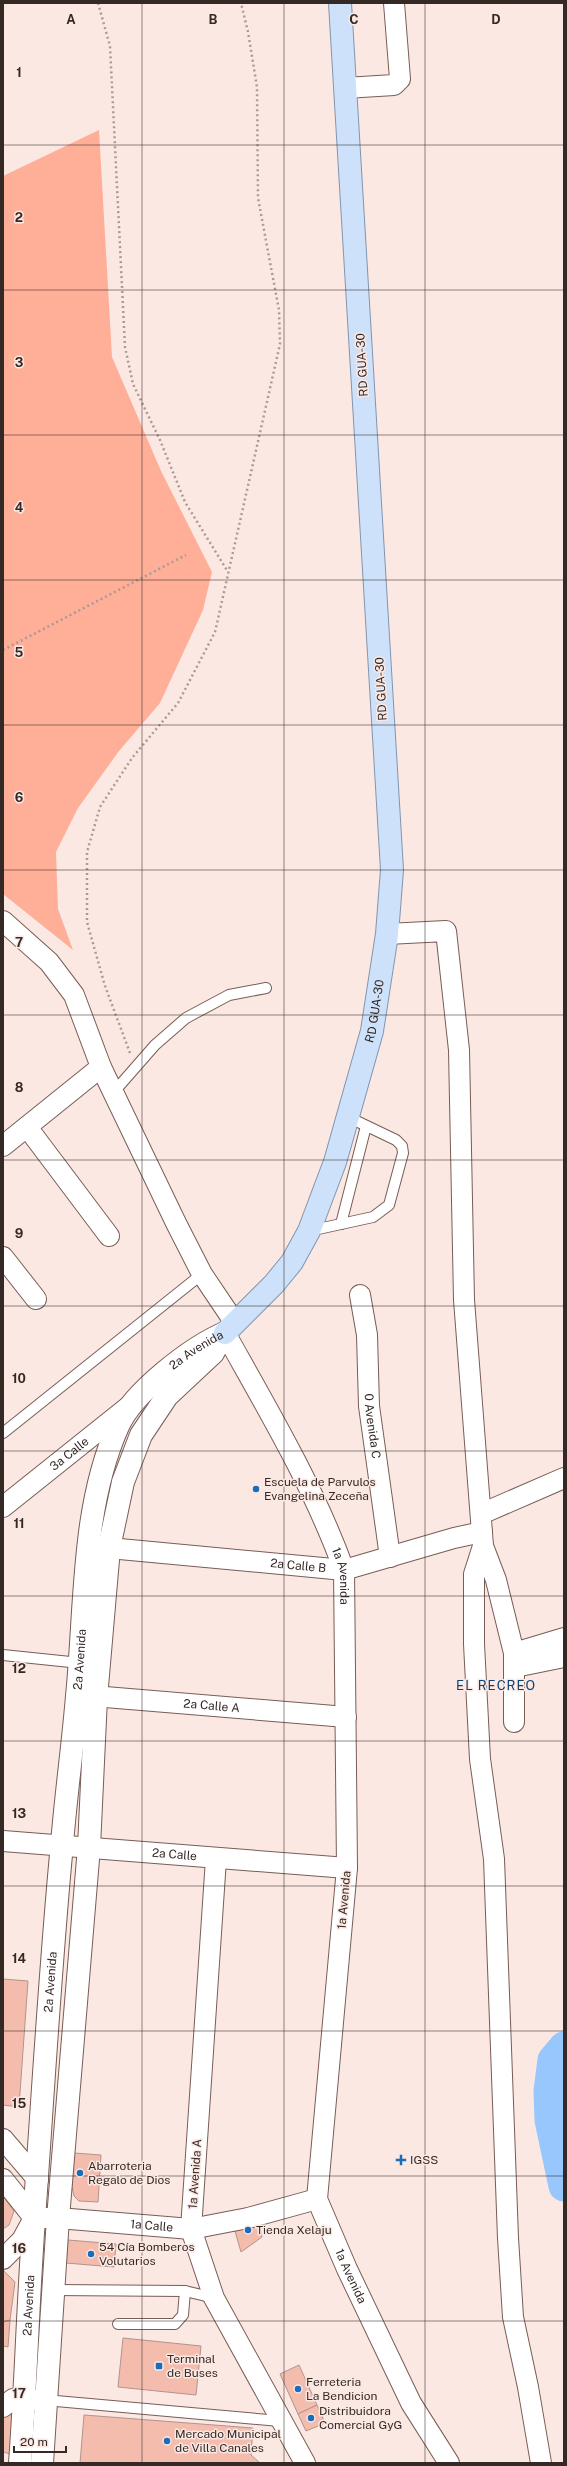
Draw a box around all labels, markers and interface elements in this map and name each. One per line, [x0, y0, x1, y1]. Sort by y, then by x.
text: A [66, 12, 76, 27]
text: B [209, 12, 218, 27]
text: C [349, 12, 359, 27]
text: D [491, 12, 501, 27]
text: 1 [16, 65, 22, 80]
text: 2 [15, 210, 23, 225]
street label: RD GUA-30 [353, 333, 371, 397]
text: 3 [15, 355, 24, 370]
text: 4 [15, 500, 24, 515]
text: 5 [15, 645, 24, 660]
street label: RD GUA-30 [372, 657, 390, 721]
text: 6 [15, 790, 24, 805]
text: 7 [15, 935, 23, 950]
street label: RD GUA-30 [362, 979, 387, 1044]
text: 8 [15, 1080, 24, 1095]
text: 9 [15, 1226, 23, 1241]
street label: 2a Avenida [167, 1328, 225, 1373]
text: 10 [12, 1371, 26, 1386]
street label: 0 Avenida C [362, 1393, 383, 1460]
street label: 3a Calle [47, 1434, 92, 1474]
place label: Escuela de Parvulos Evangelina Zeceña [264, 1475, 376, 1503]
marker: Escuela de Parvulos Evangelina Zeceña [251, 1484, 261, 1494]
text: 11 [13, 1516, 25, 1531]
street label: 1a Avenida [329, 1545, 351, 1605]
street label: 2a Calle B [270, 1556, 327, 1575]
street label: 2a Avenida [71, 1628, 89, 1690]
text: 12 [12, 1661, 26, 1676]
district label: EL RECREO [456, 1678, 536, 1693]
street label: 2a Calle A [183, 1697, 241, 1715]
text: 13 [12, 1806, 26, 1821]
street label: 2a Calle [151, 1846, 198, 1863]
street label: 1a Avenida [334, 1870, 354, 1930]
text: 14 [12, 1951, 27, 1966]
street label: 2a Avenida [41, 1951, 60, 2013]
text: 15 [12, 2096, 26, 2111]
street label: 1a Avenida A [186, 2138, 204, 2209]
place label: IGSS [410, 2153, 438, 2167]
marker: IGSS [395, 2154, 407, 2166]
place label: Abarroteria Regalo de Dios [88, 2159, 170, 2187]
marker: Abarroteria Regalo de Dios [75, 2168, 85, 2178]
street label: 1a Calle [130, 2217, 174, 2235]
place label: Tienda Xelaju [256, 2223, 332, 2237]
marker: Tienda Xelaju [243, 2225, 253, 2235]
place label: 54 Cía Bomberos Volutarios [99, 2240, 195, 2268]
text: 16 [12, 2241, 26, 2256]
street label: 1a Avenida [332, 2247, 369, 2306]
marker: 54 Cía Bomberos Volutarios [86, 2249, 96, 2259]
street label: 2a Avenida [20, 2274, 37, 2336]
place label: Terminal de Buses [167, 2352, 218, 2380]
marker: Terminal de Buses [154, 2361, 164, 2371]
place label: Ferreteria La Bendicion [306, 2375, 378, 2403]
marker: Ferreteria La Bendicion [293, 2384, 303, 2394]
text: 17 [12, 2386, 26, 2401]
place label: Distribuidora Comercial GyG [319, 2404, 402, 2432]
marker: Distribuidora Comercial GyG [306, 2413, 316, 2423]
place label: Mercado Municipal de Villa Canales [175, 2427, 282, 2455]
scale bar [14, 2428, 66, 2454]
text: 20 m [20, 2435, 48, 2449]
marker: Mercado Municipal de Villa Canales [162, 2436, 172, 2446]

